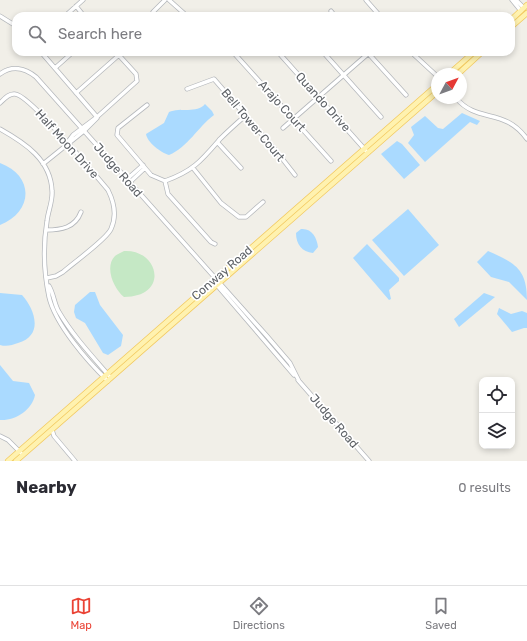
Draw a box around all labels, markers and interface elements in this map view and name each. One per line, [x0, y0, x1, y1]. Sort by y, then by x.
search box [12, 12, 515, 56]
icon: search [26, 23, 48, 45]
text: Search here [58, 25, 142, 43]
north arrow [431, 68, 467, 104]
street label: Quando Drive [293, 69, 354, 135]
street label: Arajo Court [256, 78, 309, 134]
street label: Bell Tower Court [219, 86, 288, 164]
street label: Half Moon Drive [32, 107, 102, 182]
street label: Judge Road [91, 140, 145, 200]
street label: Conway Road [189, 243, 255, 303]
map controls [479, 377, 515, 449]
button: locate [479, 377, 515, 413]
street label: Judge Road [307, 391, 361, 451]
button: layers [479, 413, 515, 449]
text: Nearby [16, 477, 77, 497]
text: 0 results [458, 480, 511, 495]
tab: Map [70, 595, 92, 632]
tab: Directions [233, 595, 285, 632]
tab: Saved [425, 595, 457, 632]

